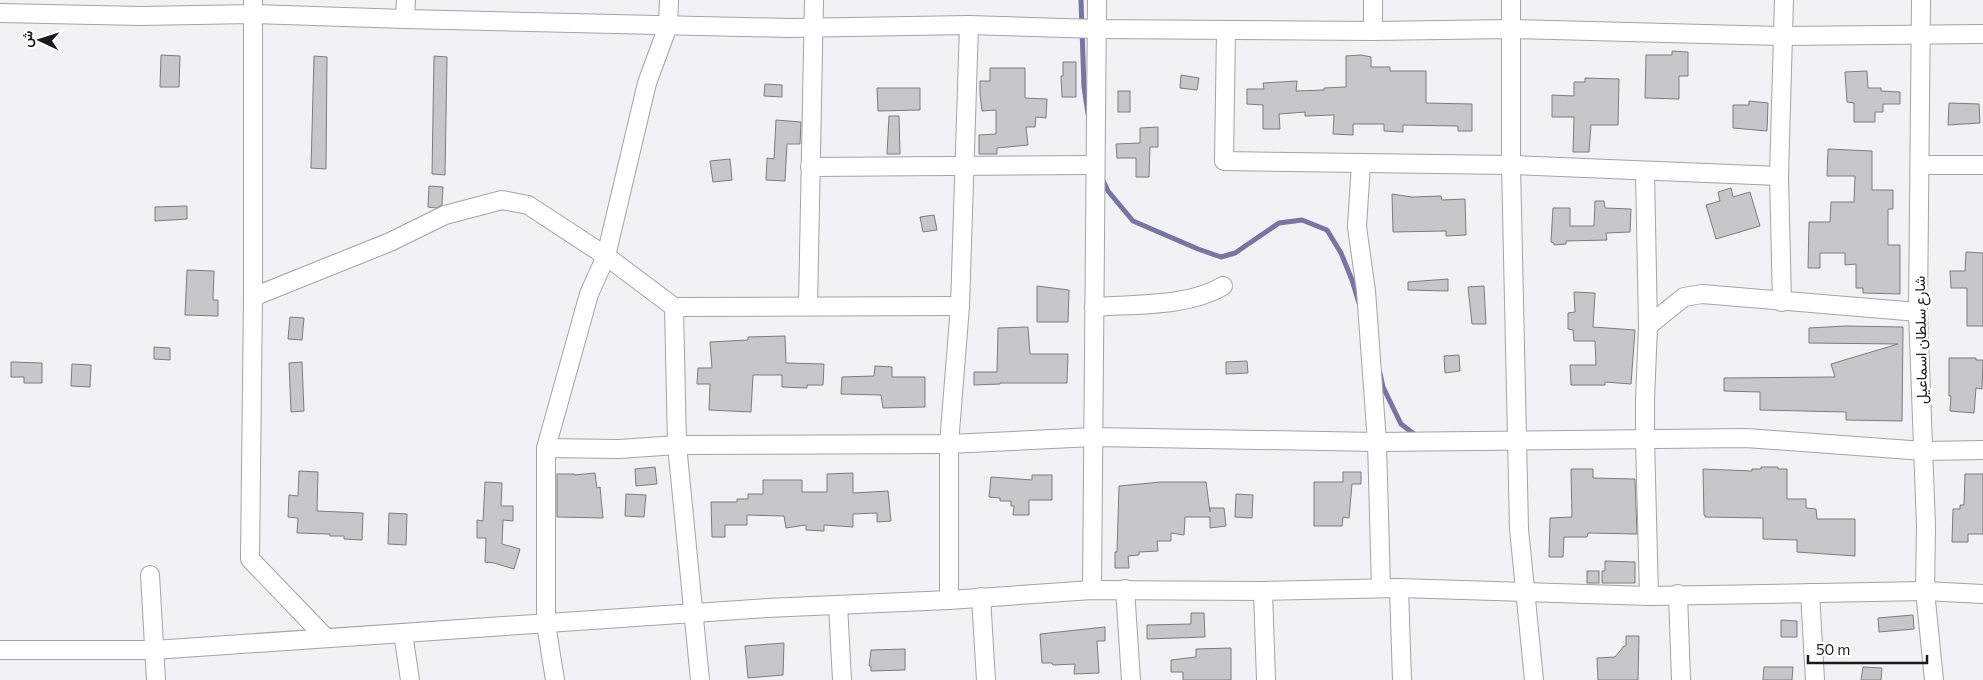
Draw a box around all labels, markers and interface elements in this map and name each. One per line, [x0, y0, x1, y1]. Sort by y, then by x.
north arrow [15, 15, 65, 65]
text: ش [17, 30, 37, 48]
street label: شارع سلطان اسماعيل [1910, 275, 1933, 404]
scale bar [1808, 632, 1927, 664]
text: 50 m [1816, 640, 1850, 658]

